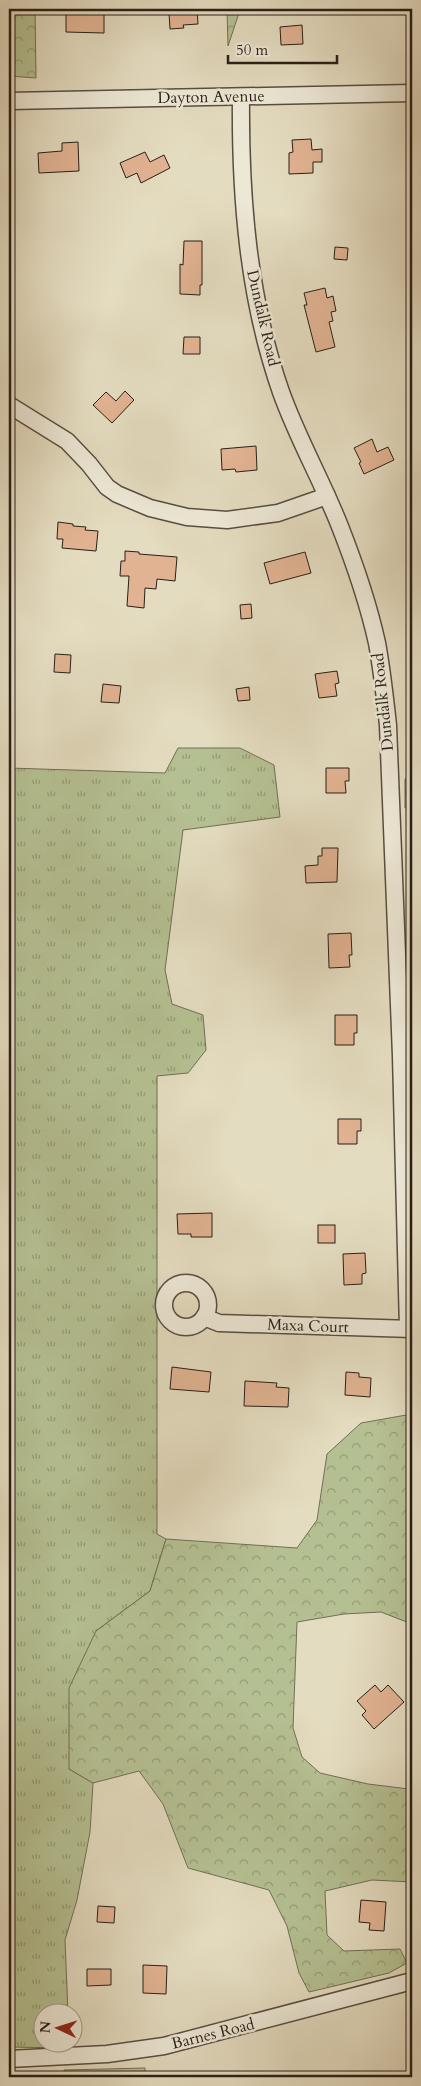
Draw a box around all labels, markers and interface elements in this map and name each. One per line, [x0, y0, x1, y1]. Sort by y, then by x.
scale bar [228, 32, 337, 64]
text: 50 m [236, 40, 268, 60]
street label: Dayton Avenue [157, 85, 265, 109]
street label: Dundalk Road [241, 268, 285, 369]
street label: Dundalk Road [367, 651, 399, 752]
street label: Maxa Court [267, 1314, 349, 1338]
north arrow [32, 2004, 82, 2054]
street label: Barnes Road [169, 2013, 257, 2055]
text: N [36, 2020, 55, 2034]

